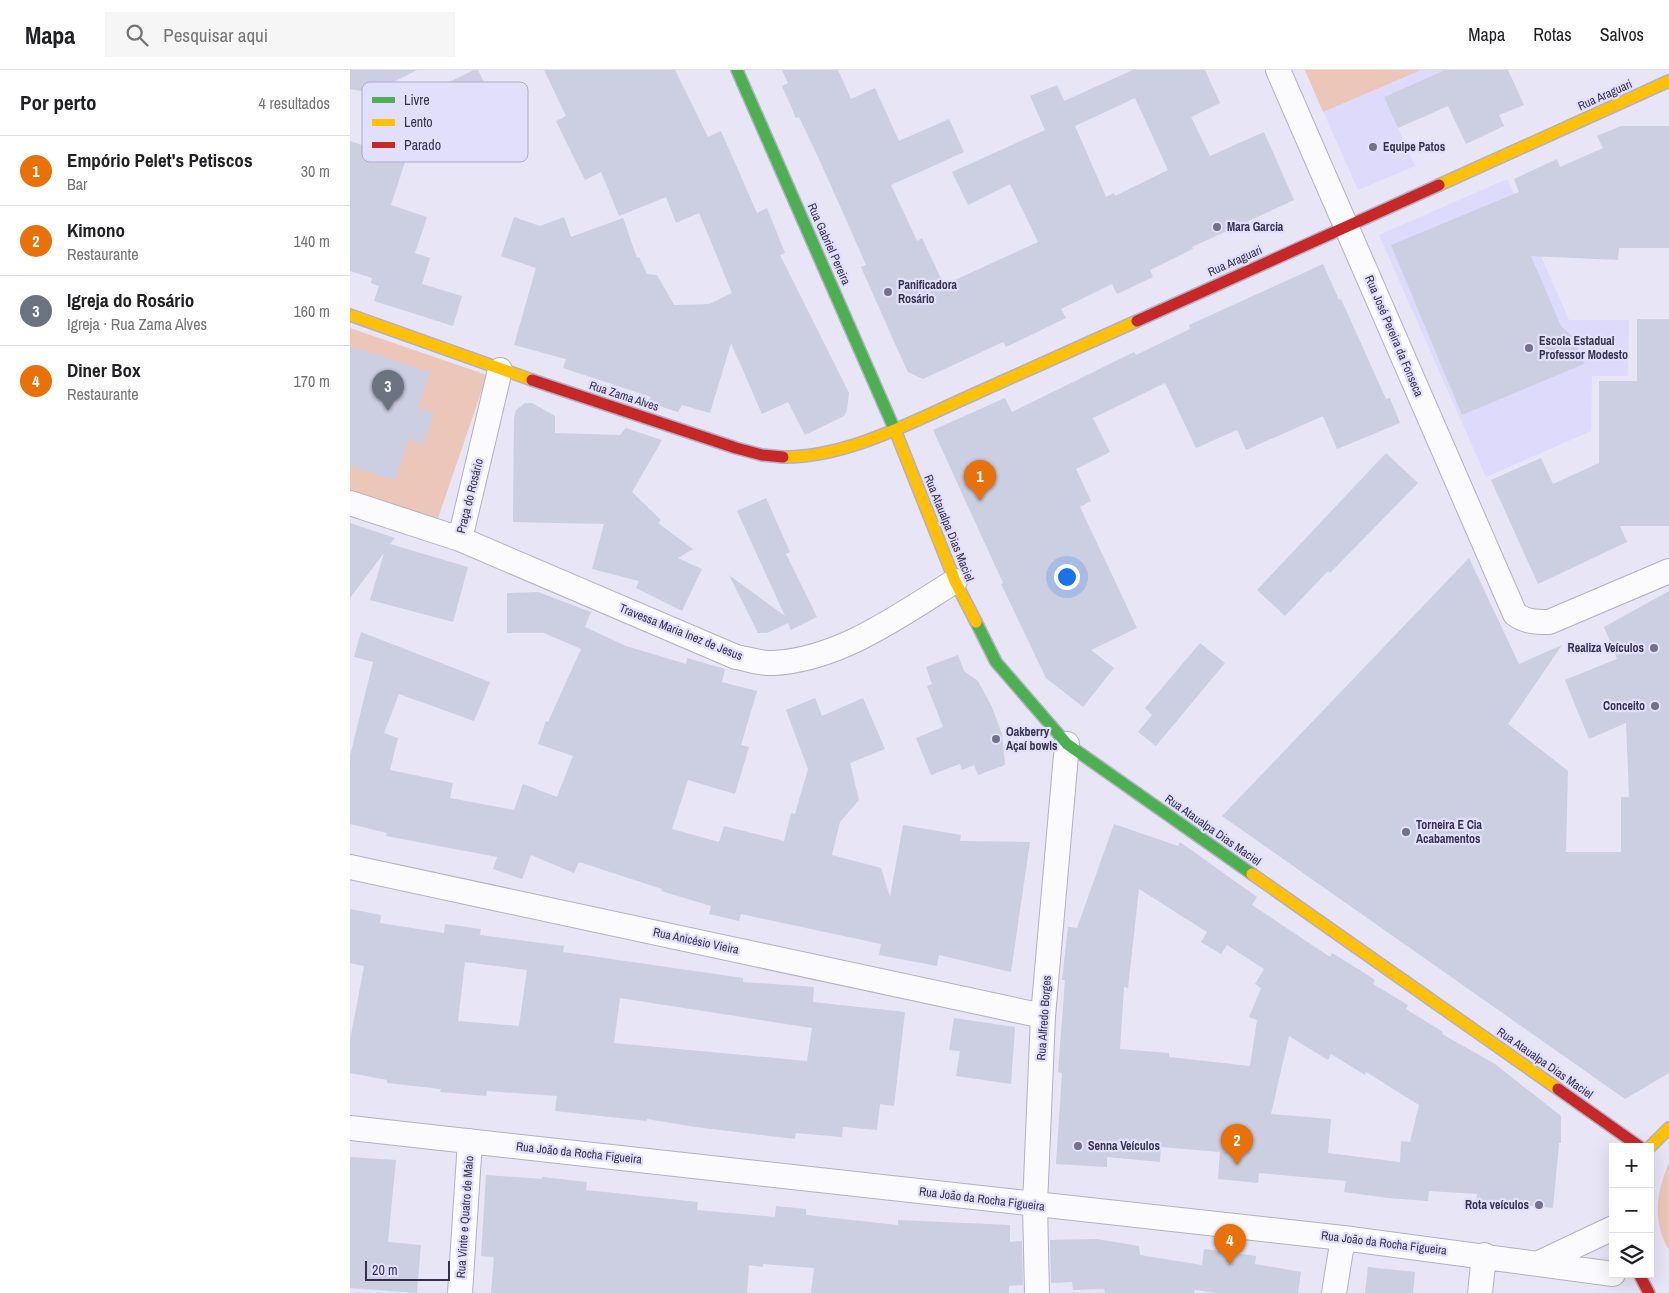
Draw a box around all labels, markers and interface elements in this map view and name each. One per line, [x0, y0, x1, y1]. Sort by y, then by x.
search box [105, 12, 455, 57]
text: Mapa [25, 19, 75, 51]
icon: search [123, 21, 151, 49]
text: Pesquisar aqui [163, 22, 268, 48]
text: Mapa [1468, 22, 1505, 47]
text: Rotas [1533, 22, 1572, 47]
text: Salvos [1600, 22, 1644, 47]
street label: Rua Araguari [1575, 76, 1635, 114]
legend [362, 82, 528, 162]
text: Por perto [20, 88, 97, 117]
text: Livre [404, 91, 430, 109]
text: 4 resultados [259, 92, 330, 114]
text: Lento [404, 113, 433, 131]
text: Parado [404, 136, 441, 154]
place label: Equipe Patos [1383, 139, 1446, 155]
marker: Equipe Patos [1367, 141, 1379, 153]
text: Empório Pelet's Petiscos [67, 147, 253, 173]
text: 1 [32, 160, 40, 182]
text: 30 m [301, 160, 330, 182]
text: Bar [67, 173, 87, 195]
street label: Rua Gabriel Pereira [804, 201, 854, 288]
text: Kimono [67, 217, 125, 243]
place label: Mara Garcia [1227, 219, 1284, 235]
marker: Mara Garcia [1211, 221, 1223, 233]
text: 2 [32, 230, 40, 252]
text: 140 m [294, 230, 330, 252]
street label: Rua Araguari [1205, 242, 1265, 280]
text: Restaurante [67, 243, 138, 265]
street label: Rua José Pereira da Fonseca [1361, 273, 1427, 400]
place label: Panificadora Rosário [898, 277, 958, 307]
marker: Panificadora Rosário [882, 286, 894, 298]
text: Igreja do Rosário [67, 287, 194, 313]
text: 3 [32, 300, 40, 322]
text: 160 m [294, 300, 330, 322]
text: Igreja · Rua Zama Alves [67, 313, 207, 335]
place label: Escola Estadual Professor Modesto [1539, 333, 1628, 363]
marker: Escola Estadual Professor Modesto [1523, 342, 1535, 354]
text: Diner Box [67, 357, 141, 383]
text: 4 [32, 370, 40, 392]
text: 170 m [294, 370, 330, 392]
pin: 3 [372, 370, 404, 411]
street label: Rua Zama Alves [587, 377, 661, 415]
text: Restaurante [67, 383, 138, 405]
street label: Praça do Rosário [453, 457, 487, 535]
pin: 1 [964, 460, 996, 501]
street label: Rua Ataualpa Dias Maciel [920, 472, 978, 584]
your location [1054, 564, 1080, 590]
street label: Travessa Maria Inez de Jesus [617, 600, 745, 664]
place label: Realiza Veículos [1568, 640, 1645, 656]
marker: Realiza Veículos [1648, 642, 1660, 654]
place label: Conceito [1603, 698, 1645, 714]
marker: Conceito [1649, 700, 1661, 712]
place label: Oakberry Açaí bowls [1006, 724, 1058, 754]
marker: Oakberry Açaí bowls [990, 733, 1002, 745]
street label: Rua Ataualpa Dias Maciel [1162, 791, 1264, 869]
place label: Torneira E Cia Acabamentos [1416, 817, 1483, 847]
marker: Torneira E Cia Acabamentos [1400, 826, 1412, 838]
street label: Rua Anicésio Vieira [652, 924, 741, 958]
street label: Rua Alfredo Borges [1033, 975, 1055, 1061]
street label: Rua Ataualpa Dias Maciel [1494, 1024, 1596, 1102]
pin: 2 [1221, 1124, 1253, 1165]
street label: Rua João da Rocha Figueira [515, 1138, 643, 1168]
place label: Senna Veículos [1088, 1138, 1161, 1154]
marker: Senna Veículos [1072, 1140, 1084, 1152]
map controls [1609, 1143, 1654, 1278]
button: + [1609, 1143, 1654, 1188]
street label: Rua Vinte e Quatro de Maio [453, 1155, 477, 1279]
street label: Rua João da Rocha Figueira [918, 1183, 1046, 1215]
button: − [1609, 1188, 1654, 1233]
place label: Rota veículos [1465, 1197, 1530, 1213]
marker: Rota veículos [1533, 1199, 1545, 1211]
pin: 4 [1214, 1224, 1246, 1265]
street label: Rua João da Rocha Figueira [1320, 1227, 1448, 1259]
button: layers [1609, 1233, 1654, 1278]
scale bar [365, 1258, 450, 1281]
text: 20 m [372, 1261, 398, 1279]

